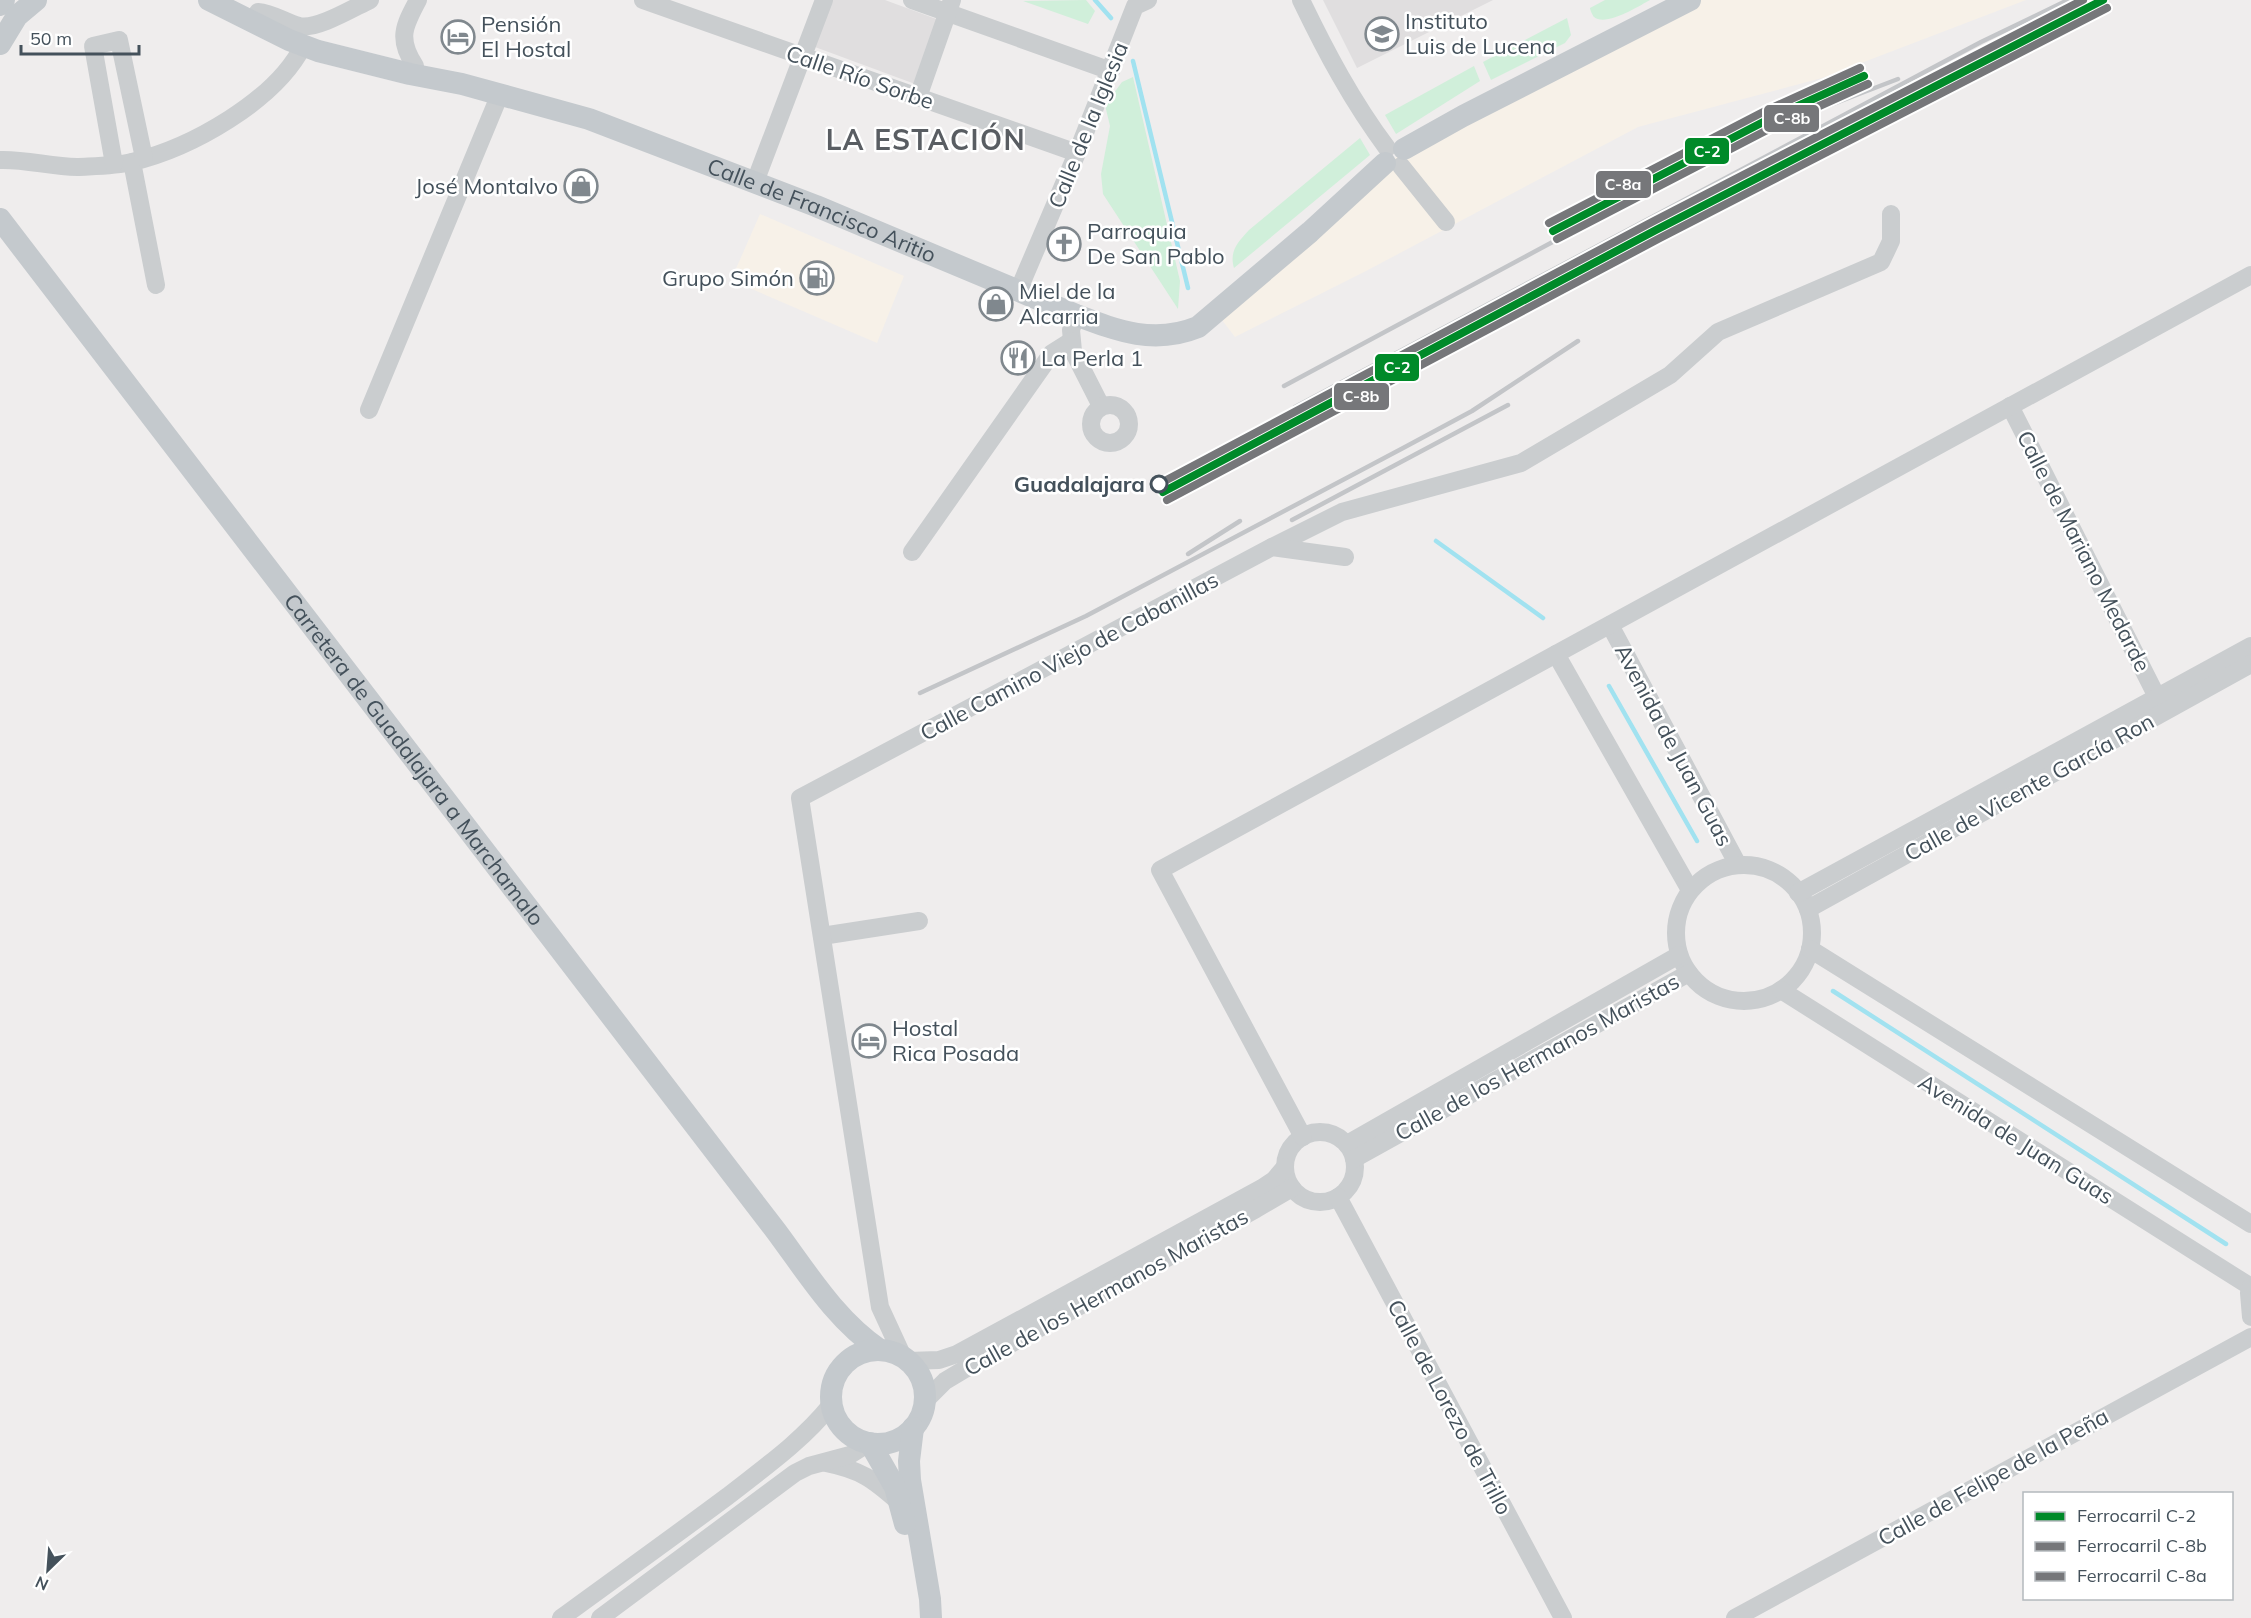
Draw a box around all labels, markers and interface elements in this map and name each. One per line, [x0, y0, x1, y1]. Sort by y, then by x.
place label: Instituto Luis de Lucena [1405, 7, 1555, 60]
place label: Pensión El Hostal [481, 10, 571, 63]
school or university icon: Instituto Luis de Lucena [1364, 16, 1400, 52]
scale bar [21, 18, 140, 56]
hotel icon: Pensión El Hostal [440, 19, 476, 55]
text: 50 m [30, 27, 72, 50]
street label: Calle de la Iglesia [1042, 38, 1134, 212]
street label: Calle Río Sorbe [783, 39, 937, 115]
line badge: C-8b [1763, 104, 1820, 133]
text: C-8b [1774, 108, 1811, 128]
district label: LA ESTACIÓN [826, 122, 1026, 157]
line badge: C-2 [1684, 137, 1730, 165]
text: C-2 [1693, 141, 1721, 161]
street label: Calle de Francisco Aritio [703, 152, 940, 269]
shop icon: José Montalvo [563, 168, 599, 204]
line badge: C-8a [1595, 170, 1652, 199]
place label: José Montalvo [415, 172, 558, 200]
text: C-8a [1605, 174, 1641, 194]
place label: Parroquia De San Pablo [1087, 217, 1225, 270]
church icon: Parroquia De San Pablo [1046, 226, 1082, 262]
fuel station icon: Grupo Simón [799, 260, 835, 296]
place label: Grupo Simón [662, 264, 794, 292]
place label: Miel de la Alcarria [1019, 277, 1115, 330]
shop icon: Miel de la Alcarria [978, 286, 1014, 322]
restaurant icon: La Perla 1 [1000, 340, 1036, 376]
place label: La Perla 1 [1041, 344, 1143, 372]
line badge: C-2 [1374, 353, 1420, 382]
text: C-2 [1383, 357, 1411, 377]
line badge: C-8b [1333, 382, 1390, 411]
text: C-8b [1343, 386, 1380, 406]
street label: Calle de Mariano Medarde [2011, 426, 2157, 676]
place label: Guadalajara [1014, 470, 1145, 498]
marker: Guadalajara [1150, 475, 1168, 493]
street label: Calle Camino Viejo de Cabanillas [915, 565, 1223, 747]
street label: Carretera de Guadalajara a Marchamalo [278, 588, 551, 931]
street label: Avenida de Juan Guas [1609, 639, 1739, 851]
street label: Calle de Vicente García Ron [1899, 707, 2159, 867]
street label: Calle de los Hermanos Maristas [1390, 967, 1684, 1147]
place label: Hostal Rica Posada [892, 1014, 1019, 1067]
hotel icon: Hostal Rica Posada [851, 1023, 887, 1059]
street label: Avenida de Juan Guas [1913, 1068, 2119, 1210]
street label: Calle de los Hermanos Maristas [959, 1202, 1253, 1382]
street label: Calle de Lorezo de Trillo [1381, 1295, 1519, 1519]
street label: Calle de Felipe de la Peña [1873, 1402, 2113, 1552]
legend [2023, 1492, 2233, 1600]
text: Ferrocarril C-2 [2077, 1504, 2196, 1527]
text: Ferrocarril C-8b [2077, 1534, 2207, 1557]
north arrow [18, 1540, 78, 1600]
text: Ferrocarril C-8a [2077, 1564, 2207, 1587]
text: N [32, 1572, 51, 1595]

